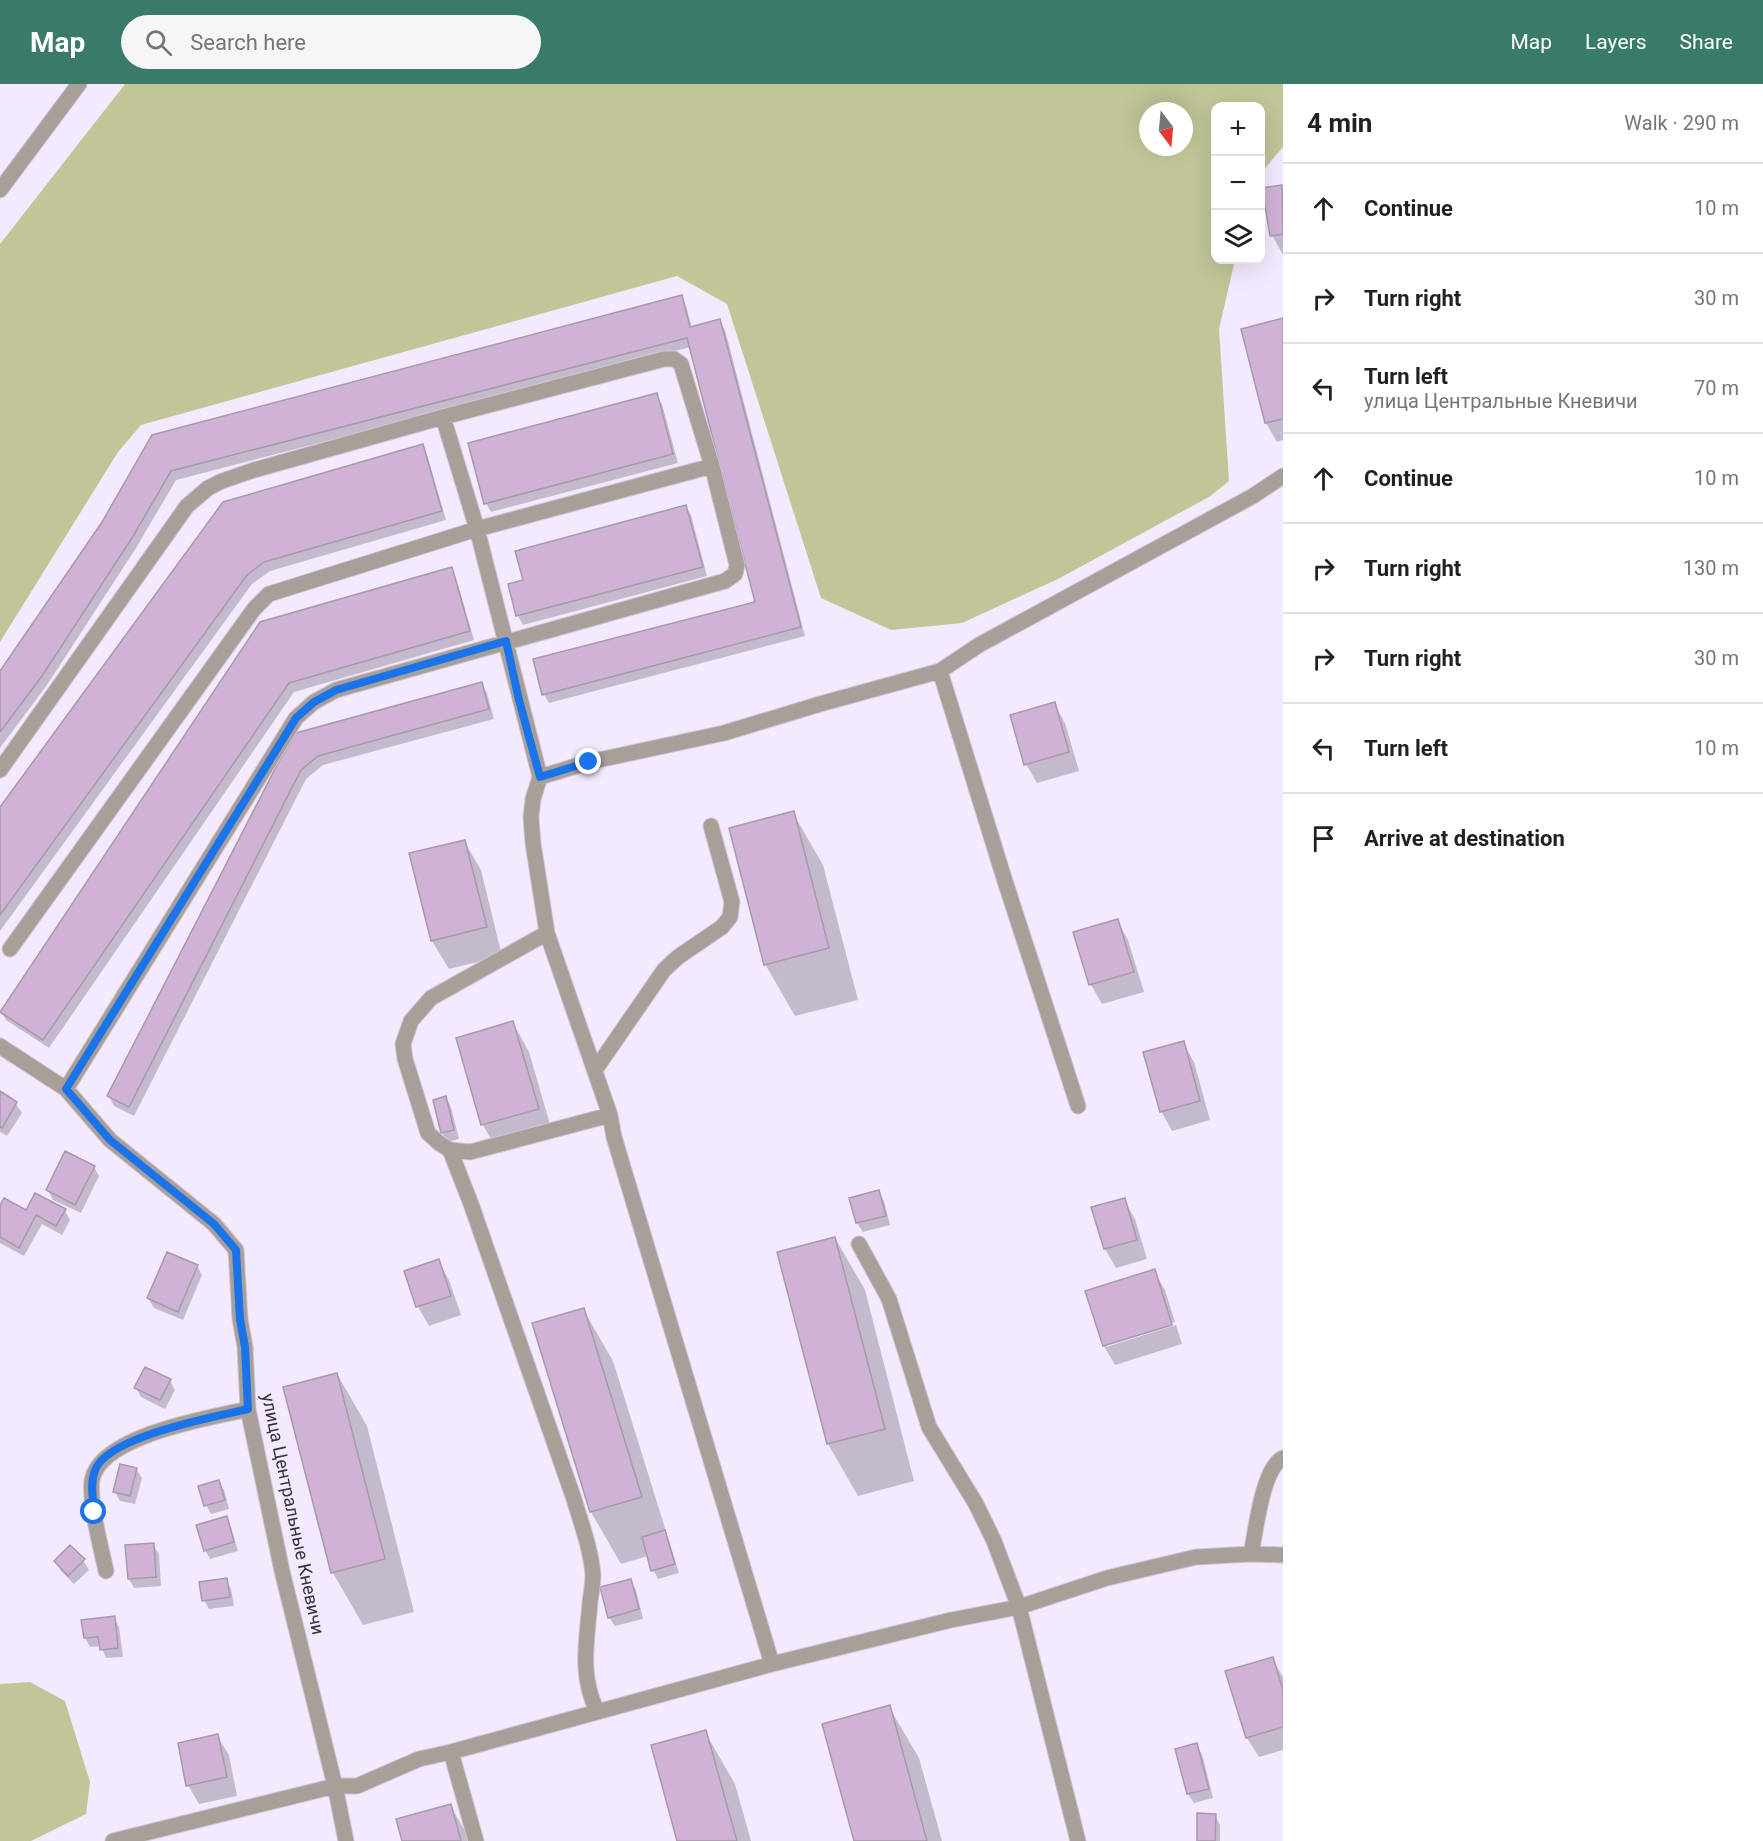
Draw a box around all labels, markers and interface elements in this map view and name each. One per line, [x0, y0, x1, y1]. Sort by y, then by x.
search box [121, 15, 541, 69]
text: Map [30, 26, 85, 59]
icon: search [142, 26, 175, 59]
text: Search here [190, 30, 306, 55]
text: Map [1510, 30, 1552, 54]
text: Layers [1585, 30, 1646, 54]
text: Share [1679, 30, 1733, 54]
north arrow [1139, 102, 1193, 156]
map controls [1211, 102, 1265, 264]
button: + [1211, 102, 1265, 156]
text: 4 min [1307, 108, 1372, 138]
text: Walk · 290 m [1624, 111, 1739, 135]
button: − [1211, 156, 1265, 210]
icon: ahead [1307, 192, 1340, 225]
text: Continue [1364, 196, 1453, 221]
text: 10 m [1694, 196, 1739, 220]
button: layers [1211, 210, 1265, 264]
icon: right [1307, 282, 1340, 315]
text: Turn right [1364, 286, 1461, 311]
text: 30 m [1694, 286, 1739, 310]
text: Turn left [1364, 364, 1448, 389]
icon: left [1307, 372, 1340, 405]
text: 70 m [1694, 376, 1739, 400]
text: улица Центральные Кневичи [1364, 389, 1638, 413]
icon: ahead [1307, 462, 1340, 495]
text: Continue [1364, 466, 1453, 491]
text: 10 m [1694, 466, 1739, 490]
icon: right [1307, 552, 1340, 585]
text: Turn right [1364, 556, 1461, 581]
text: 130 m [1683, 556, 1739, 580]
icon: right [1307, 642, 1340, 675]
text: Turn right [1364, 646, 1461, 671]
text: 30 m [1694, 646, 1739, 670]
icon: left [1307, 732, 1340, 765]
text: Turn left [1364, 736, 1448, 761]
text: 10 m [1694, 736, 1739, 760]
route end [575, 748, 601, 774]
icon: arrive [1307, 822, 1340, 855]
text: Arrive at destination [1364, 826, 1565, 851]
street label: улица Центральные Кневичи [258, 1391, 329, 1636]
route start [80, 1498, 106, 1524]

